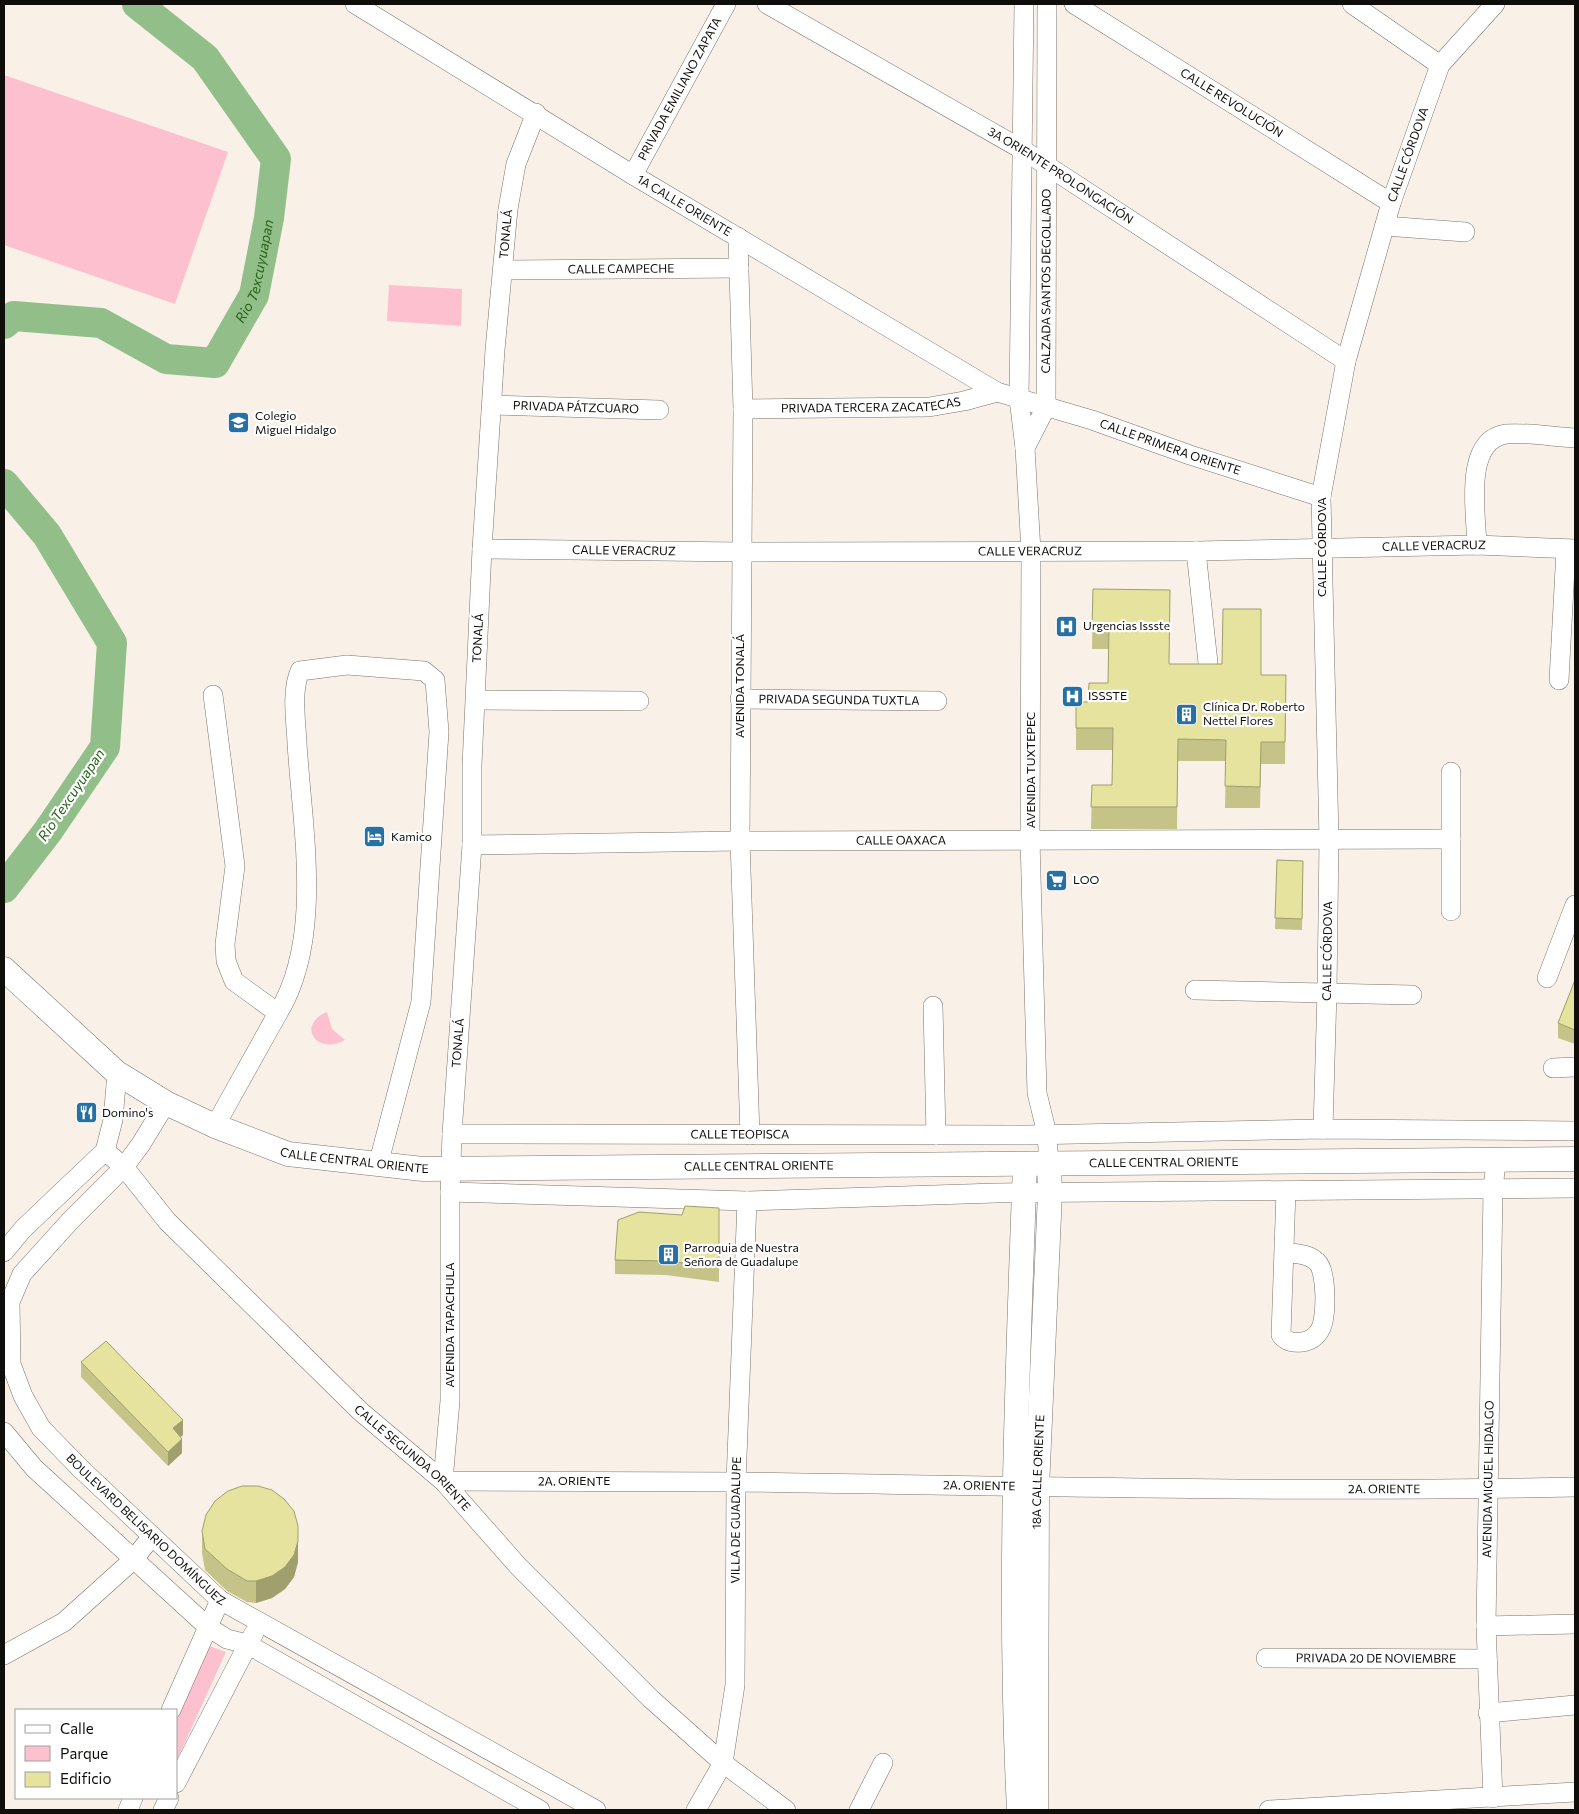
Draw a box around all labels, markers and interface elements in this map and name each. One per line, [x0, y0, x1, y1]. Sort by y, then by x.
street label: PRIVADA EMILIANO ZAPATA [634, 14, 724, 162]
street label: CALLE REVOLUCIÓN [1178, 65, 1286, 140]
street label: CALLE CÓRDOVA [1384, 105, 1431, 204]
street label: 3A ORIENTE PROLONGACIÓN [986, 123, 1136, 226]
street label: 1A CALLE ORIENTE [635, 171, 735, 238]
street label: CALZADA SANTOS DEGOLLADO [1038, 188, 1053, 374]
street label: TONALÁ [496, 209, 514, 259]
water label: Rio Texcuyuapan [231, 218, 277, 326]
street label: CALLE CAMPECHE [568, 261, 674, 275]
street label: PRIVADA TERCERA ZACATECAS [781, 394, 962, 415]
street label: PRIVADA PÁTZCUARO [513, 398, 639, 415]
place label: Colegio Miguel Hidalgo [255, 408, 336, 436]
school or university icon: Colegio Miguel Hidalgo [227, 411, 251, 435]
street label: CALLE PRIMERA ORIENTE [1098, 415, 1243, 477]
street label: CALLE CÓRDOVA [1314, 497, 1328, 597]
street label: CALLE VERACRUZ [1382, 537, 1486, 553]
street label: CALLE VERACRUZ [572, 542, 676, 557]
street label: CALLE VERACRUZ [978, 543, 1082, 557]
street label: TONALÁ [469, 613, 485, 663]
hospital icon: Urgencias Issste [1055, 614, 1079, 638]
place label: Urgencias Issste [1083, 618, 1170, 632]
street label: AVENIDA TONALÁ [732, 634, 746, 738]
hospital icon: ISSSTE [1060, 684, 1084, 708]
place label: ISSSTE [1088, 688, 1127, 702]
street label: PRIVADA SEGUNDA TUXTLA [758, 691, 920, 707]
place label: Clínica Dr. Roberto Nettel Flores [1203, 699, 1305, 727]
building icon: Clínica Dr. Roberto Nettel Flores [1175, 702, 1199, 726]
street label: AVENIDA TUXTEPEC [1023, 712, 1037, 828]
water label: Rio Texcuyuapan [34, 746, 108, 844]
hotel icon: Kamico [363, 825, 387, 849]
place label: Kamico [391, 829, 432, 843]
street label: CALLE OAXACA [856, 832, 946, 847]
supermarket icon: LOO [1045, 868, 1069, 892]
place label: LOO [1073, 872, 1099, 886]
street label: CALLE CÓRDOVA [1319, 901, 1334, 1001]
street label: TONALÁ [448, 1018, 466, 1068]
restaurant icon: Domino's [74, 1101, 98, 1125]
place label: Domino's [102, 1105, 154, 1119]
street label: CALLE TEOPISCA [691, 1126, 789, 1141]
street label: CALLE CENTRAL ORIENTE [278, 1144, 429, 1175]
street label: CALLE CENTRAL ORIENTE [1089, 1154, 1239, 1169]
street label: CALLE CENTRAL ORIENTE [684, 1157, 834, 1173]
place label: Parroquia de Nuestra Señora de Guadalupe [684, 1240, 799, 1268]
building icon: Parroquia de Nuestra Señora de Guadalupe [656, 1243, 680, 1267]
street label: AVENIDA TAPACHULA [442, 1262, 456, 1388]
street label: AVENIDA MIGUEL HIDALGO [1479, 1400, 1496, 1558]
street label: CALLE SEGUNDA ORIENTE [352, 1401, 474, 1513]
street label: 18A CALLE ORIENTE [1029, 1414, 1046, 1529]
street label: BOULEVARD BELISARIO DOMÍNGUEZ [64, 1450, 228, 1608]
street label: VILLA DE GUADALUPE [728, 1456, 743, 1583]
street label: 2A. ORIENTE [538, 1473, 610, 1488]
street label: 2A. ORIENTE [943, 1477, 1015, 1492]
street label: 2A. ORIENTE [1348, 1481, 1420, 1495]
street label: PRIVADA 20 DE NOVIEMBRE [1296, 1650, 1456, 1665]
legend [15, 1709, 178, 1799]
text: Calle [60, 1719, 94, 1737]
text: Parque [60, 1744, 108, 1762]
text: Edificio [60, 1769, 111, 1787]

